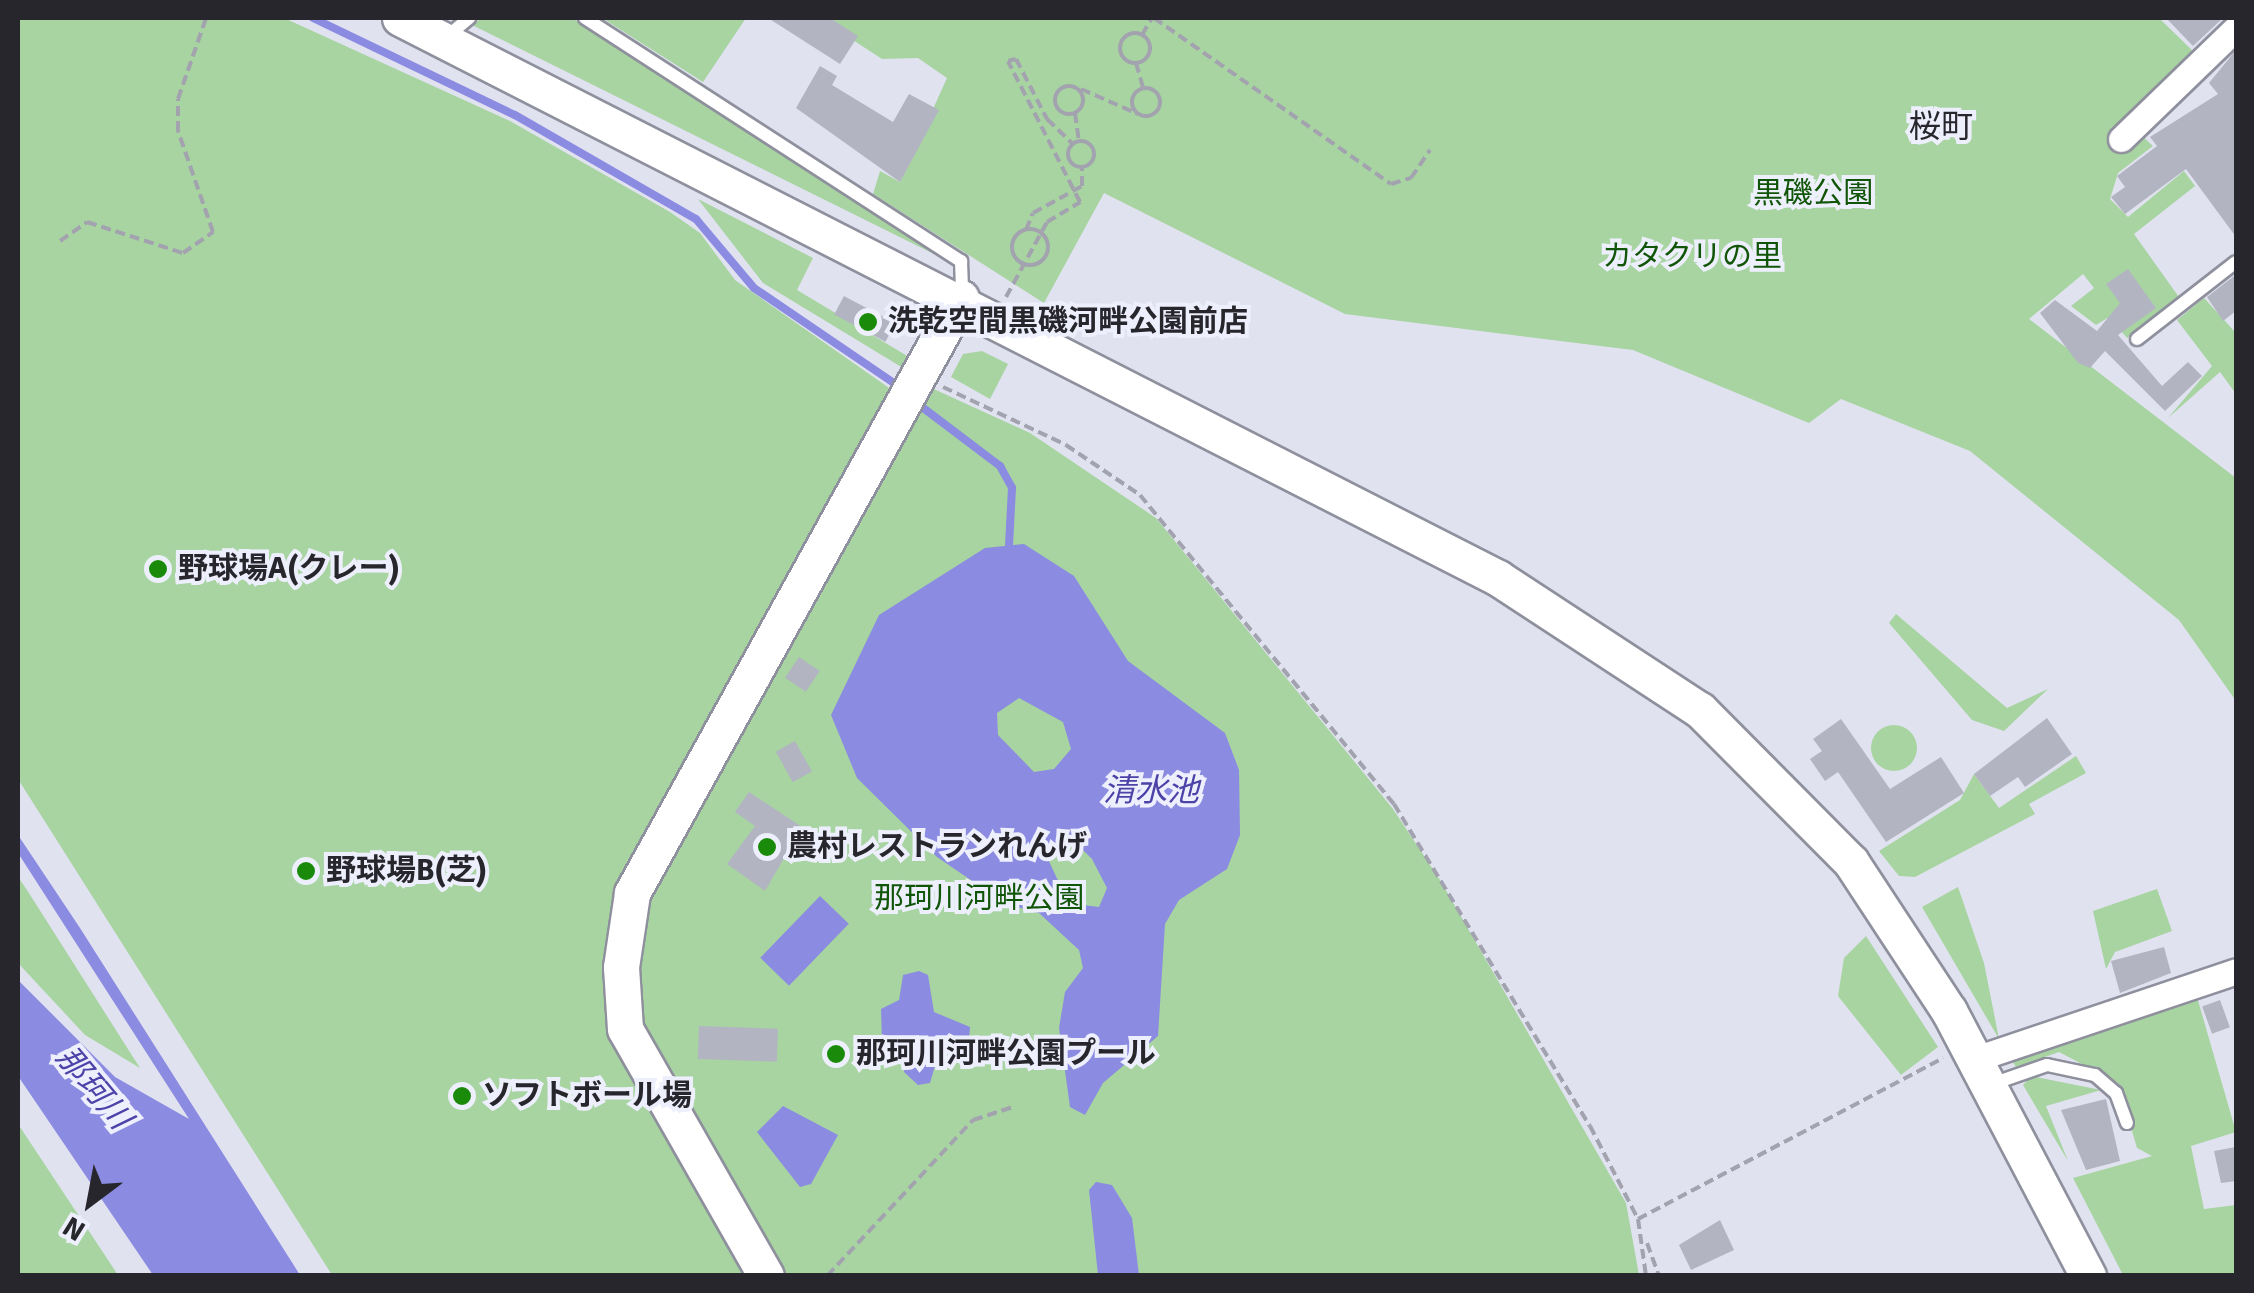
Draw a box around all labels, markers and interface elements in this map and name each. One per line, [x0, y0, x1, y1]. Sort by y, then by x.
district label: 桜町 [1909, 108, 1973, 146]
park label: 黒磯公園 [1753, 176, 1873, 212]
park label: カタクリの里 [1602, 239, 1782, 275]
place label: 洗乾空間黒磯河畔公園前店 [888, 304, 1248, 340]
marker: 洗乾空間黒磯河畔公園前店 [857, 311, 879, 333]
place label: 野球場A(クレー) [178, 551, 400, 587]
marker: 野球場A(クレー) [147, 558, 169, 580]
water label: 清水池 [1103, 772, 1199, 810]
place label: 農村レストランれんげ [787, 829, 1087, 865]
marker: 農村レストランれんげ [756, 836, 778, 858]
place label: 野球場B(芝) [326, 853, 487, 889]
marker: 野球場B(芝) [295, 860, 317, 882]
park label: 那珂川河畔公園 [874, 881, 1084, 917]
place label: 那珂川河畔公園プール [856, 1036, 1156, 1072]
water label: 那珂川 [47, 1039, 139, 1137]
marker: 那珂川河畔公園プール [825, 1043, 847, 1065]
place label: ソフトボール場 [482, 1078, 692, 1114]
marker: ソフトボール場 [451, 1085, 473, 1107]
north arrow [40, 1153, 140, 1253]
text: N [57, 1209, 91, 1248]

